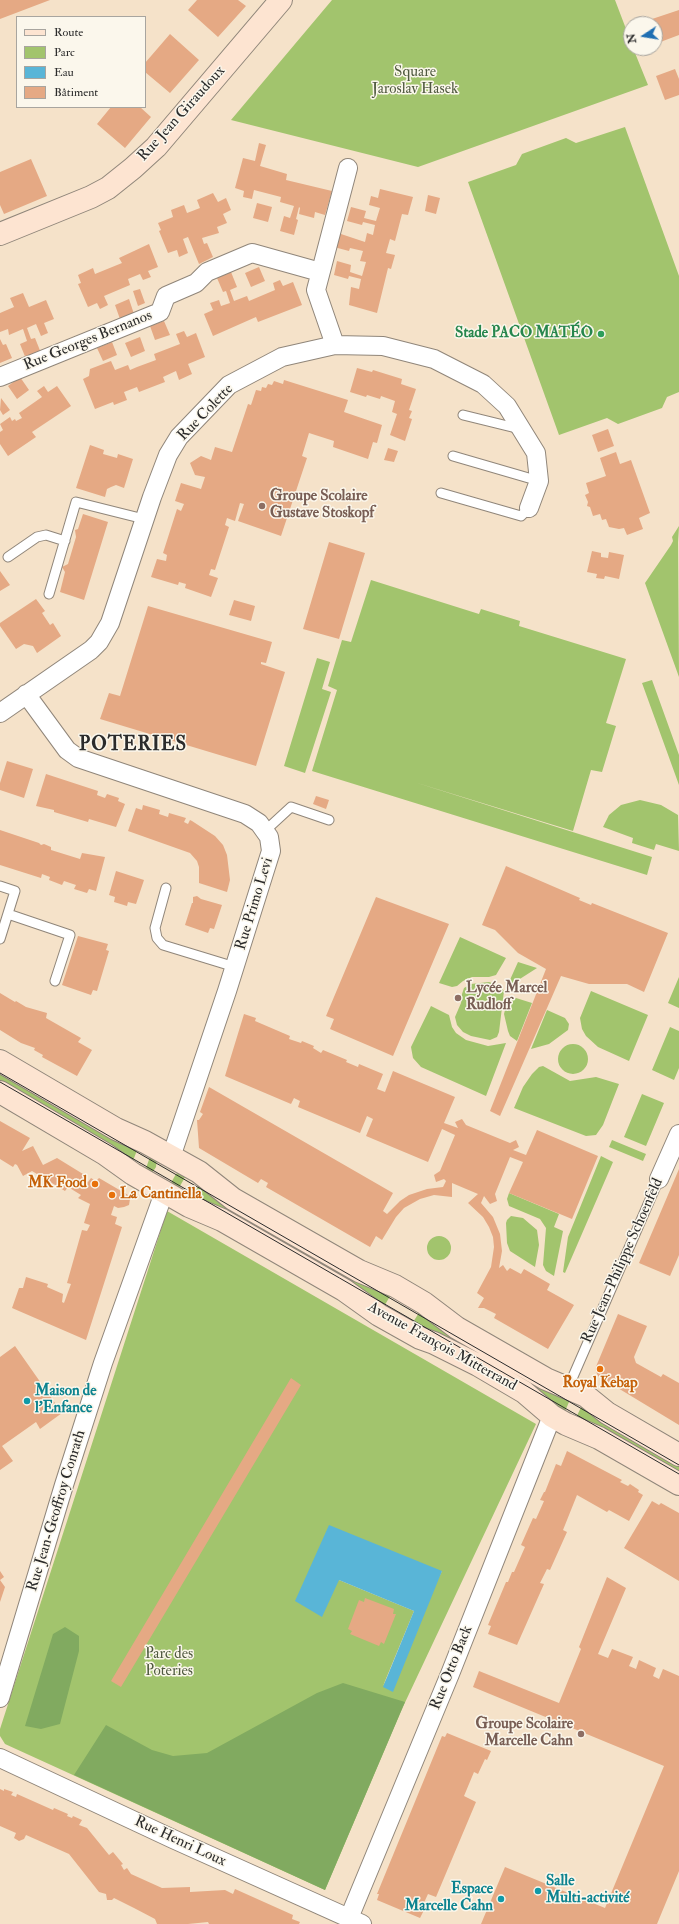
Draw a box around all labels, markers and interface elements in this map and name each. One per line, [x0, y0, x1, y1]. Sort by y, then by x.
legend [16, 16, 146, 108]
north arrow [623, 16, 663, 56]
text: Route [54, 25, 83, 40]
text: N [624, 32, 639, 45]
text: Parc [54, 45, 75, 60]
street label: Rue Jean Giraudoux [134, 63, 230, 165]
park label: Square Jaroslav Hasek [372, 64, 458, 99]
text: Eau [54, 65, 74, 80]
text: Bâtiment [54, 85, 98, 100]
street label: Rue Georges Bernanos [21, 307, 155, 375]
place label: Stade PACO MATÉO [455, 325, 593, 343]
marker: Stade PACO MATÉO [596, 329, 606, 339]
street label: Rue Colette [175, 381, 237, 445]
place label: Groupe Scolaire Gustave Stoskopf [270, 488, 374, 523]
marker: Groupe Scolaire Gustave Stoskopf [257, 501, 267, 511]
district label: POTERIES [79, 735, 187, 757]
street label: Rue Primo Levi [232, 856, 278, 952]
place label: Lycée Marcel Rudloff [466, 980, 547, 1015]
marker: Lycée Marcel Rudloff [453, 993, 463, 1003]
place label: MK Food [28, 1175, 87, 1193]
street label: Rue Jean-Philippe Schoenfeld [578, 1176, 668, 1346]
marker: MK Food [90, 1179, 100, 1189]
place label: La Cantinella [120, 1186, 202, 1204]
marker: La Cantinella [107, 1190, 117, 1200]
street label: Avenue François Mitterrand [364, 1299, 520, 1395]
marker: Royal Kebap [595, 1364, 605, 1374]
place label: Royal Kebap [562, 1375, 638, 1393]
place label: Maison de l'Enfance [35, 1383, 96, 1418]
marker: Maison de l'Enfance [22, 1396, 32, 1406]
street label: Rue Jean-Geoffroy Conrath [24, 1428, 90, 1594]
street label: Rue Otto Back [427, 1623, 477, 1713]
park label: Parc des Poteries [145, 1646, 193, 1681]
place label: Groupe Scolaire Marcelle Cahn [476, 1716, 573, 1751]
marker: Groupe Scolaire Marcelle Cahn [576, 1729, 586, 1739]
street label: Rue Henri Loux [131, 1813, 229, 1871]
place label: Salle Multi-activité [546, 1873, 629, 1908]
place label: Espace Marcelle Cahn [405, 1881, 493, 1916]
marker: Salle Multi-activité [533, 1886, 543, 1896]
marker: Espace Marcelle Cahn [496, 1894, 506, 1904]

